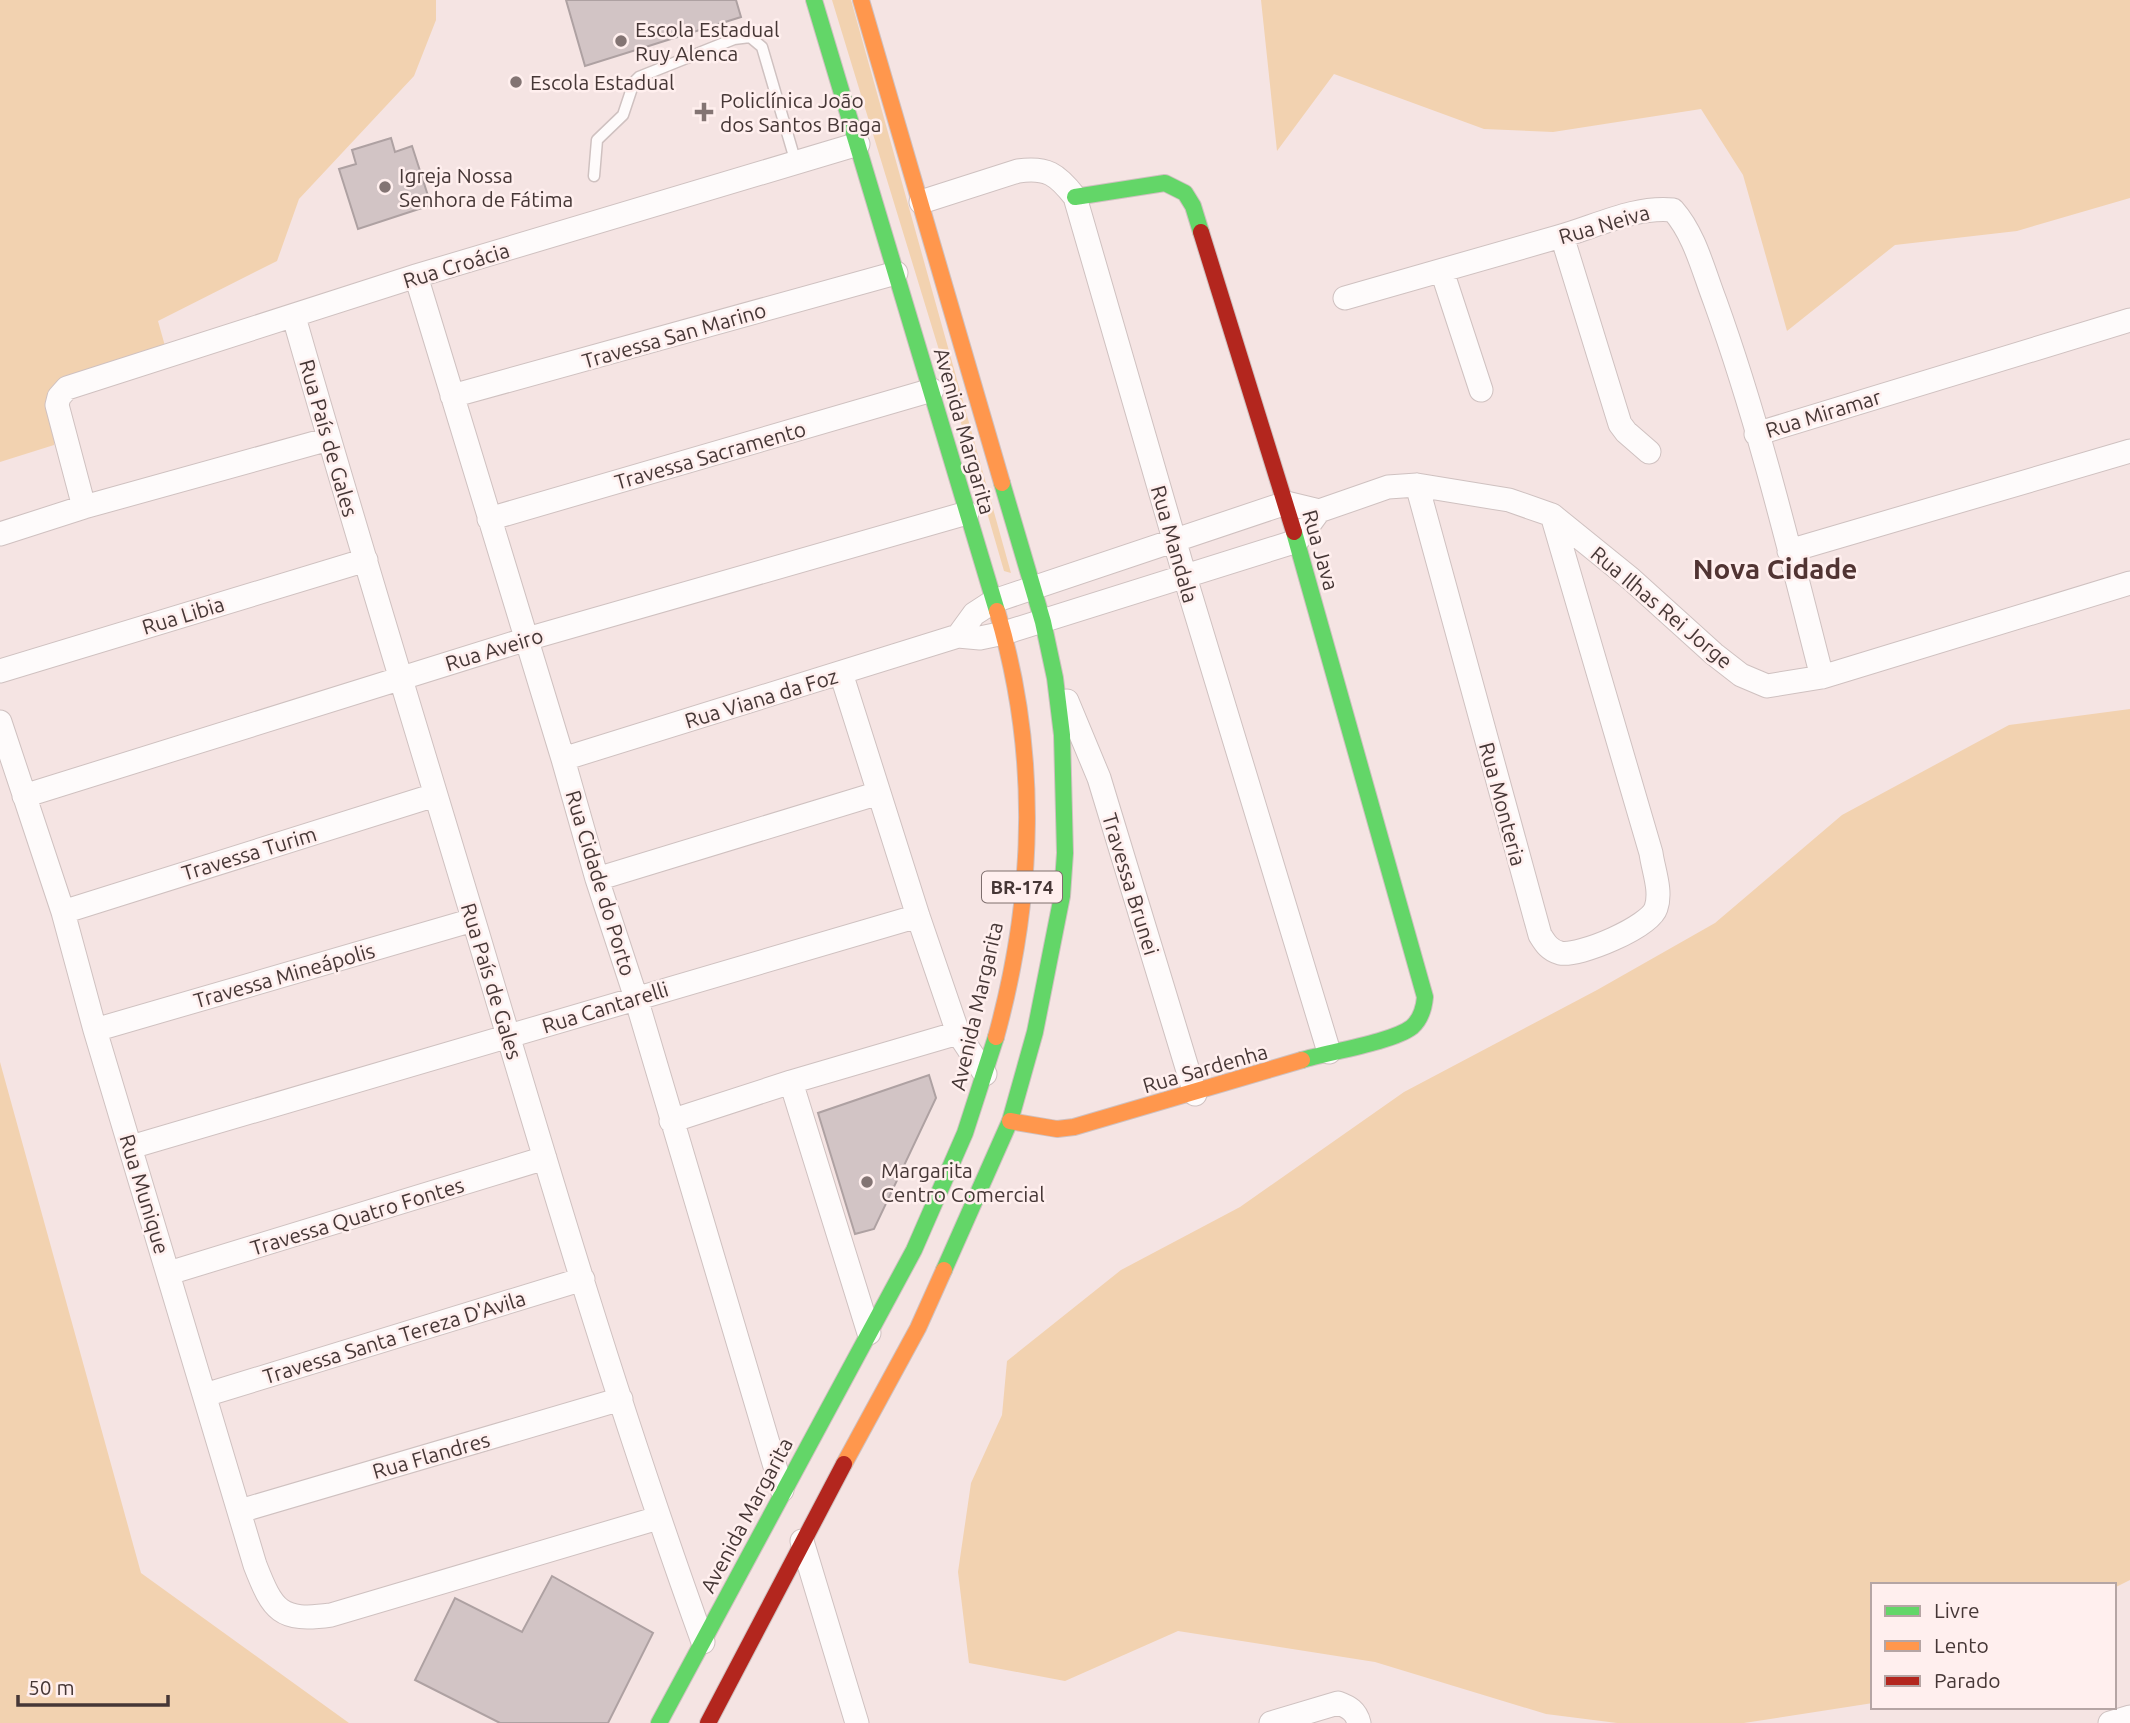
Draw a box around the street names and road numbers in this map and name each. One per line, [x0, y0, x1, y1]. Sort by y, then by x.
street label: Rua Neiva [1556, 200, 1652, 248]
street label: Rua Croácia [400, 237, 512, 293]
street label: Travessa San Marino [579, 297, 769, 373]
street label: Avenida Margarita [930, 345, 1000, 517]
street label: Rua País de Gales [295, 357, 363, 519]
street label: Rua Miramar [1762, 384, 1884, 442]
street label: Travessa Sacramento [612, 416, 808, 494]
street label: Rua Mandala [1147, 482, 1203, 606]
street label: Rua Java [1298, 507, 1344, 593]
street label: Rua Ilhas Rei Jorge [1586, 541, 1738, 673]
street label: Rua Libia [139, 591, 227, 639]
street label: Rua Aveiro [442, 623, 546, 675]
street label: Rua Viana da Foz [682, 663, 840, 733]
street label: Rua Monteria [1475, 740, 1531, 868]
street label: Rua Cidade do Porto [561, 787, 641, 979]
street label: Travessa Brunei [1098, 810, 1164, 958]
street label: Travessa Turim [179, 821, 319, 885]
road number: BR-174 [982, 872, 1062, 902]
street label: Rua País de Gales [457, 900, 527, 1062]
street label: Avenida Margarita [945, 919, 1007, 1093]
street label: Travessa Mineápolis [191, 938, 377, 1012]
street label: Rua Cantarelli [539, 976, 671, 1038]
street label: Rua Sardenha [1140, 1039, 1270, 1097]
street label: Rua Munique [115, 1131, 175, 1257]
street label: Travessa Quatro Fontes [247, 1172, 467, 1260]
street label: Travessa Santa Tereza D'Avila [260, 1286, 528, 1388]
street label: Rua Flandres [370, 1427, 492, 1483]
street label: Avenida Margarita [695, 1433, 797, 1597]

